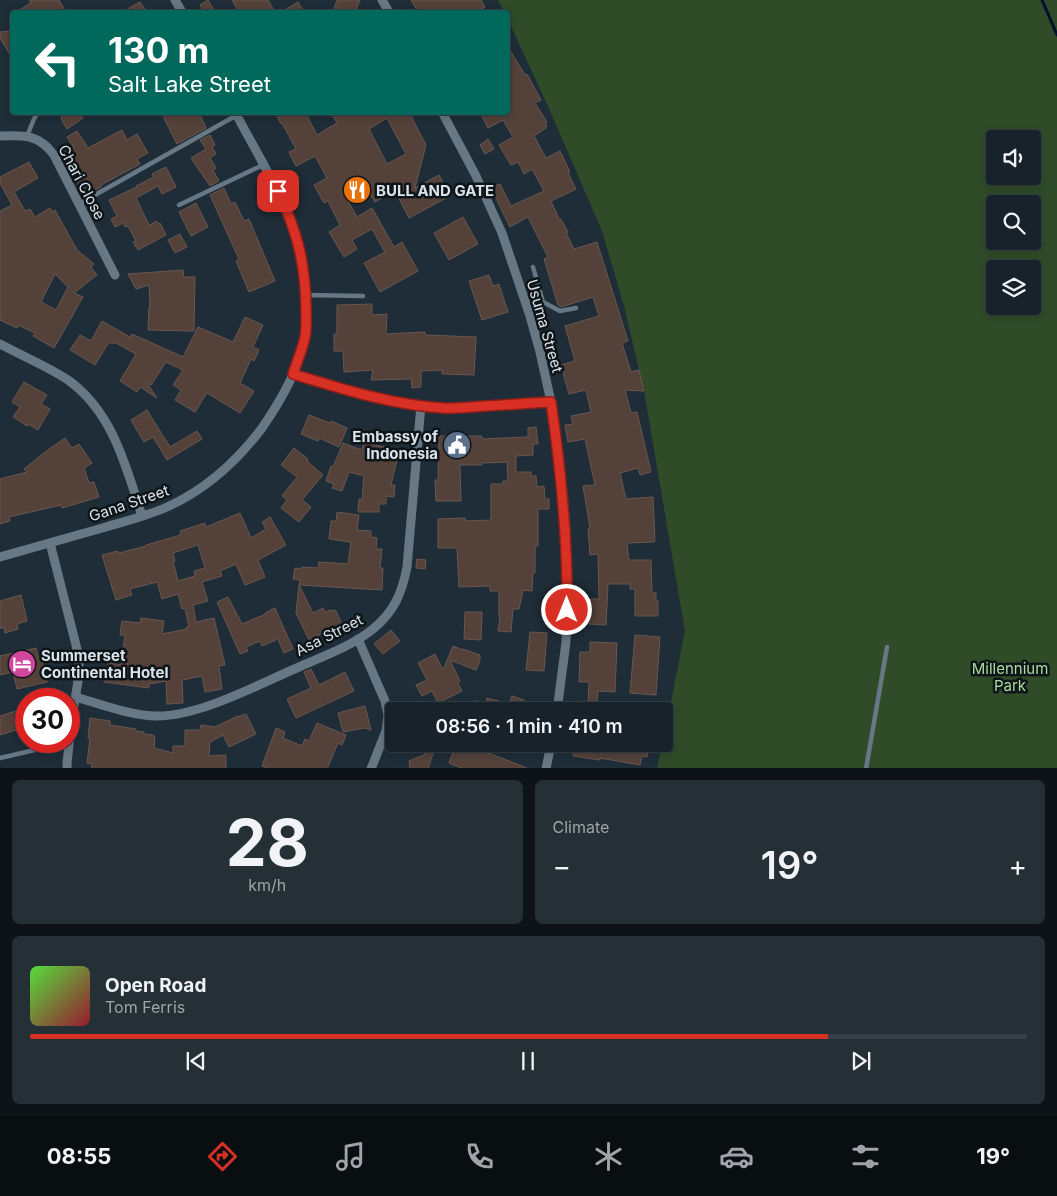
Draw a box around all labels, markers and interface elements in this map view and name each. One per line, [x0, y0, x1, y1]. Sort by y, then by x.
text: 130 m [108, 29, 210, 71]
icon: left [25, 30, 90, 95]
text: Salt Lake Street [108, 71, 271, 97]
map controls [986, 130, 1041, 315]
button: sound [986, 130, 1041, 185]
street label: Chari Close [54, 141, 110, 223]
pin [257, 170, 299, 212]
restaurant icon: BULL AND GATE [342, 175, 372, 205]
icon: arrive [264, 177, 292, 205]
place label: BULL AND GATE [376, 181, 494, 200]
button: search [986, 195, 1041, 250]
button: layers [986, 260, 1041, 315]
street label: Usuma Street [523, 277, 567, 375]
place label: Embassy of Indonesia [352, 427, 438, 463]
public building icon: Embassy of Indonesia [442, 430, 472, 460]
street label: Gana Street [86, 480, 172, 526]
position arrow [540, 583, 592, 635]
street label: Asa Street [292, 610, 366, 660]
place label: Summerset Continental Hotel [41, 646, 168, 682]
hotel icon: Summerset Continental Hotel [7, 649, 37, 679]
park label: Millennium Park [972, 659, 1048, 695]
speed limit sign: 30 [15, 688, 80, 753]
text: 08:56 · 1 min · 410 m [435, 715, 623, 738]
text: 28 [226, 803, 309, 882]
text: Climate [553, 817, 609, 837]
text: 19° [761, 842, 819, 888]
text: − [553, 849, 571, 883]
text: + [1008, 849, 1027, 883]
text: km/h [248, 875, 286, 895]
text: Open Road [105, 974, 206, 997]
text: Tom Ferris [105, 997, 185, 1017]
icon: previous [182, 1047, 210, 1075]
icon: pause [514, 1047, 542, 1075]
icon: next [847, 1047, 875, 1075]
icon: directions [205, 1139, 240, 1174]
icon: music [333, 1139, 368, 1174]
icon: phone [462, 1139, 497, 1174]
icon: climate [591, 1139, 626, 1174]
icon: car [719, 1139, 754, 1174]
icon: filters [848, 1139, 883, 1174]
text: 08:55 [47, 1143, 111, 1169]
text: 19° [976, 1143, 1010, 1169]

